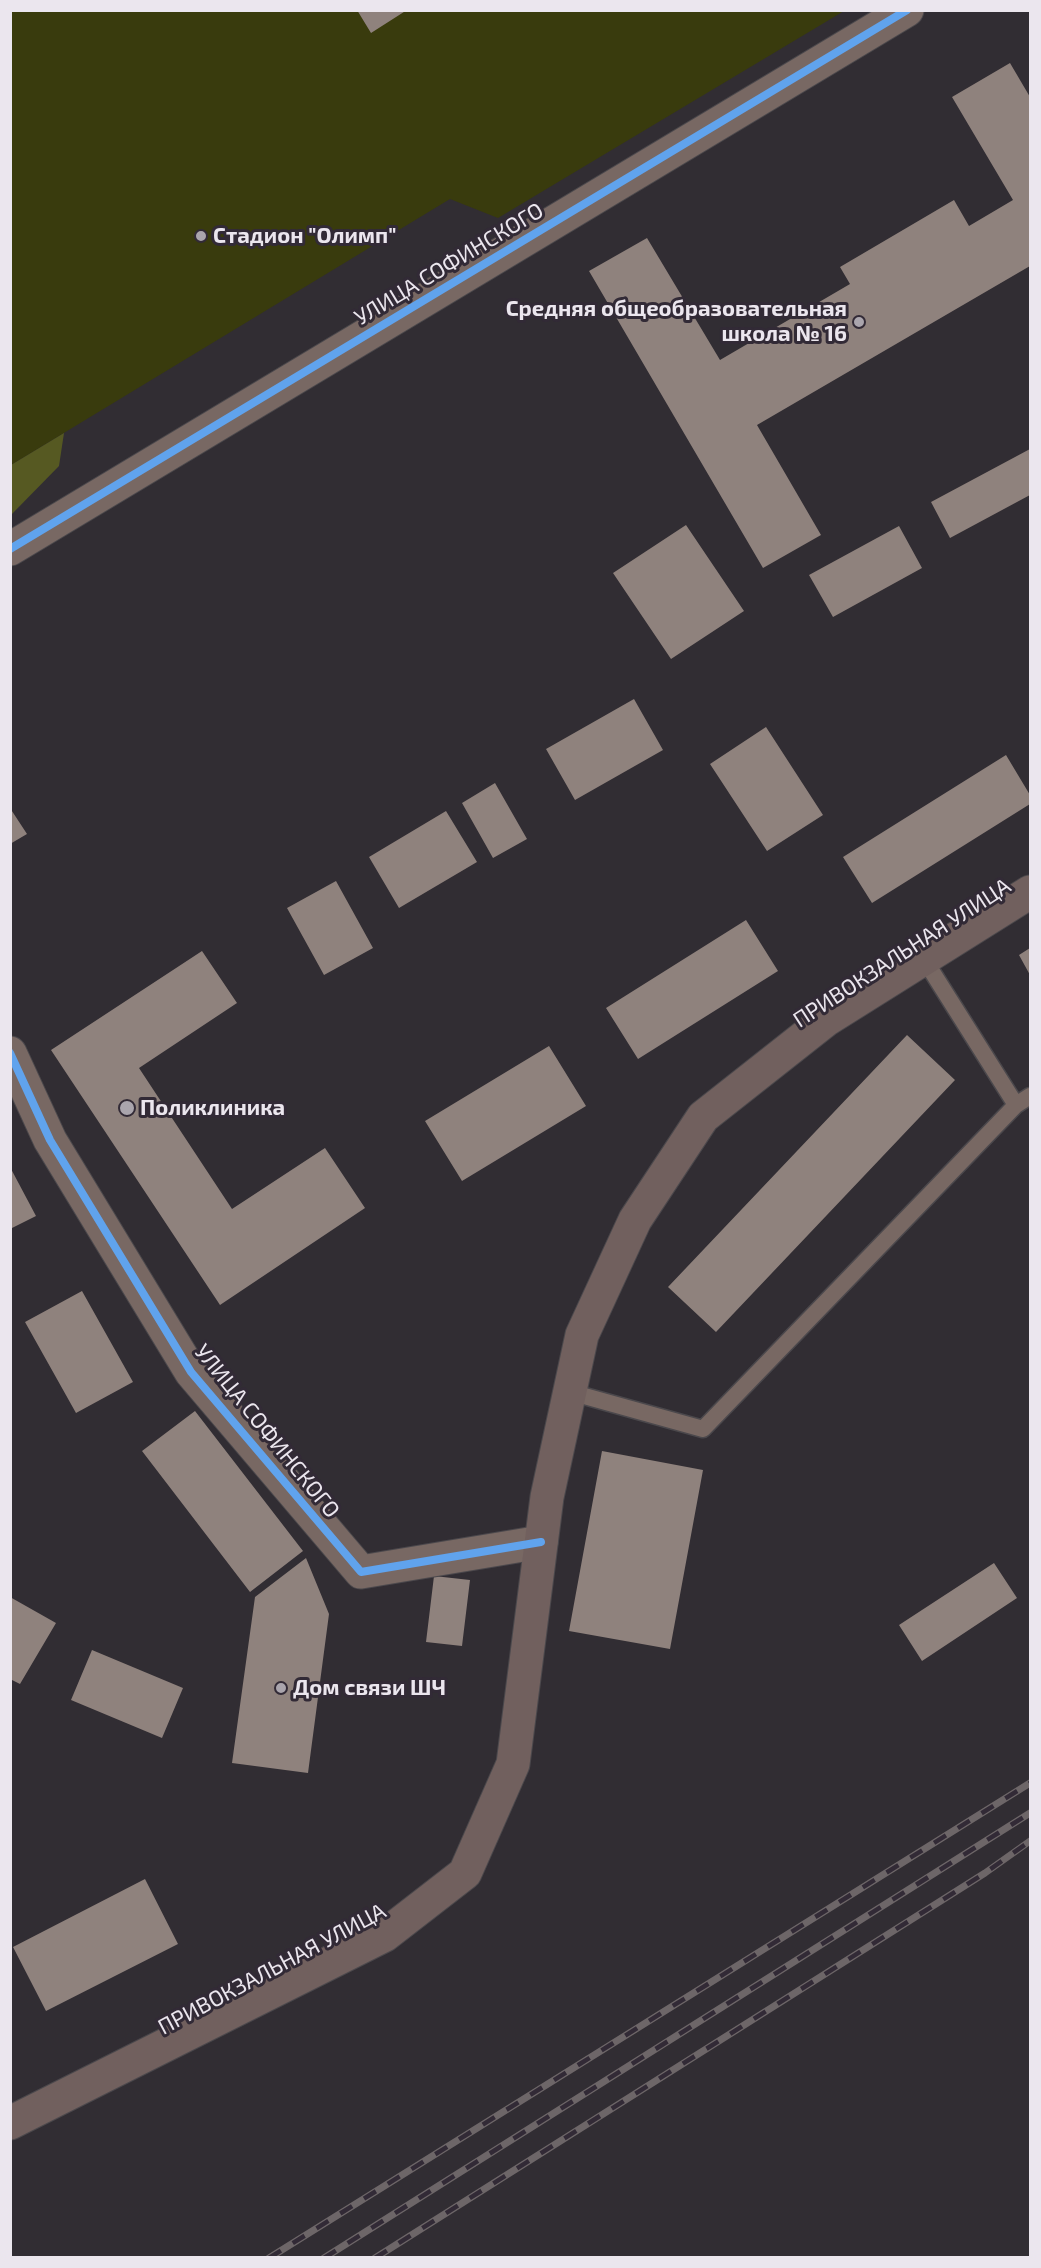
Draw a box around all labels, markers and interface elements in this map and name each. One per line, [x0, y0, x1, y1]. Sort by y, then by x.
street label: УЛИЦА СОФИНСКОГО [350, 197, 548, 331]
place label: Стадион "Олимп" [213, 223, 396, 249]
marker: Стадион "Олимп" [194, 229, 208, 243]
place label: Средняя общеобразовательная школа № 16 [506, 296, 847, 348]
marker: Средняя общеобразовательная школа № 16 [852, 315, 866, 329]
street label: ПРИВОКЗАЛЬНАЯ УЛИЦА [788, 873, 1016, 1033]
place label: Поликлиника [140, 1095, 285, 1121]
marker: Поликлиника [118, 1099, 136, 1117]
street label: УЛИЦА СОФИНСКОГО [189, 1339, 345, 1523]
place label: Дом связи ШЧ [293, 1675, 446, 1701]
marker: Дом связи ШЧ [274, 1681, 288, 1695]
street label: ПРИВОКЗАЛЬНАЯ УЛИЦА [154, 1898, 390, 2040]

